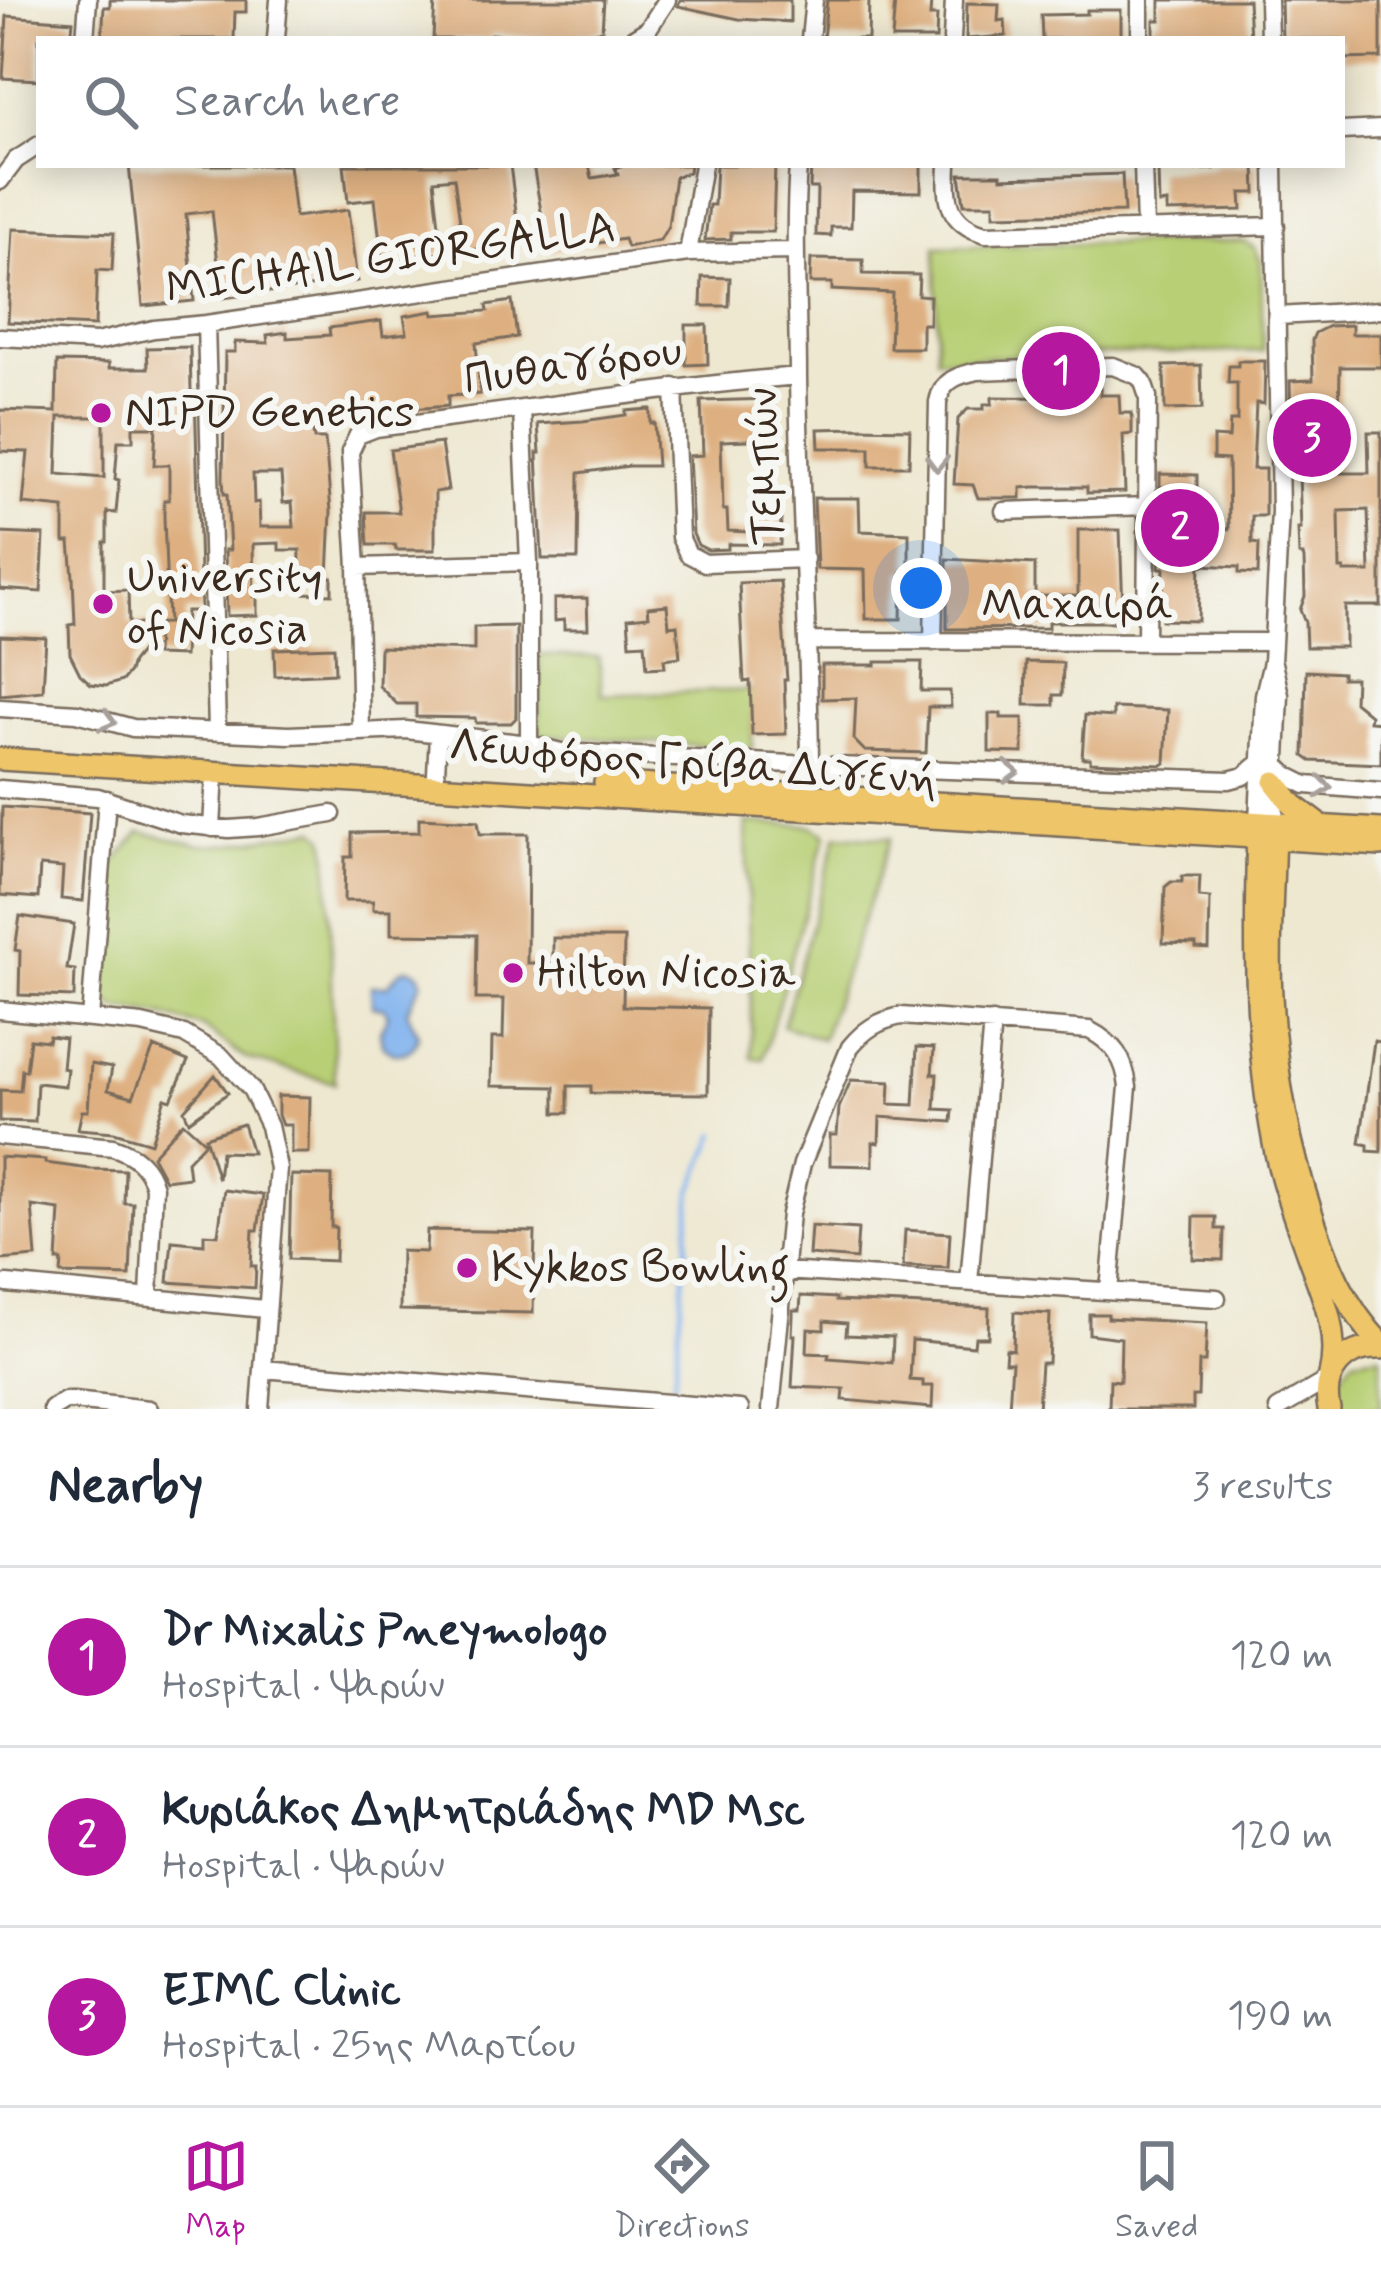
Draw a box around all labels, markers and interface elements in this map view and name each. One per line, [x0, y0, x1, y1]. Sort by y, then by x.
search box [36, 36, 1345, 168]
icon: search [78, 69, 144, 135]
text: Search here [174, 73, 401, 132]
street label: MICHAIL GIORGALLA [162, 198, 620, 320]
street label: Πυθαγόρου [460, 322, 686, 410]
pin: 1 [1022, 326, 1100, 416]
place label: NIPD Genetics [125, 384, 414, 443]
street label: Τεμπών [734, 386, 798, 546]
pin: 3 [1273, 393, 1351, 483]
marker: NIPD Genetics [88, 400, 114, 426]
one-way arrow [924, 454, 950, 473]
pin: 2 [1141, 483, 1219, 573]
place label: University of Nicosia [127, 549, 322, 660]
your location [891, 558, 951, 618]
street label: Μαχαιρά [981, 577, 1173, 636]
marker: University of Nicosia [90, 591, 116, 617]
one-way arrow [97, 707, 118, 732]
street label: Λεωφόρος Γρίβα Διγενή [447, 718, 939, 810]
one-way arrow [1002, 759, 1021, 785]
one-way arrow [1315, 774, 1334, 799]
place label: Hilton Nicosia [537, 944, 796, 1003]
marker: Hilton Nicosia [500, 960, 526, 986]
place label: Kykkos Bowling [491, 1239, 790, 1303]
marker: Kykkos Bowling [454, 1255, 480, 1281]
text: Nearby [48, 1454, 203, 1520]
text: 3 results [1192, 1462, 1333, 1513]
text: Dr Mixalis Pneymologo [162, 1602, 608, 1661]
text: 1 [78, 1631, 96, 1682]
text: 120 m [1230, 1631, 1333, 1682]
text: Hospital · Ψαρών [162, 1661, 445, 1712]
text: Κυριάκος Δημητριάδης MD Msc [162, 1782, 805, 1841]
text: 2 [77, 1811, 97, 1862]
text: 120 m [1230, 1811, 1333, 1862]
text: Hospital · Ψαρών [162, 1841, 445, 1892]
text: EIMC Clinic [162, 1962, 401, 2021]
text: 3 [78, 1991, 96, 2042]
text: 190 m [1227, 1991, 1333, 2042]
text: Hospital · 25ης Μαρτίου [162, 2021, 576, 2072]
tab: Map [183, 2133, 249, 2249]
tab: Directions [614, 2133, 750, 2249]
tab: Saved [1115, 2133, 1198, 2249]

